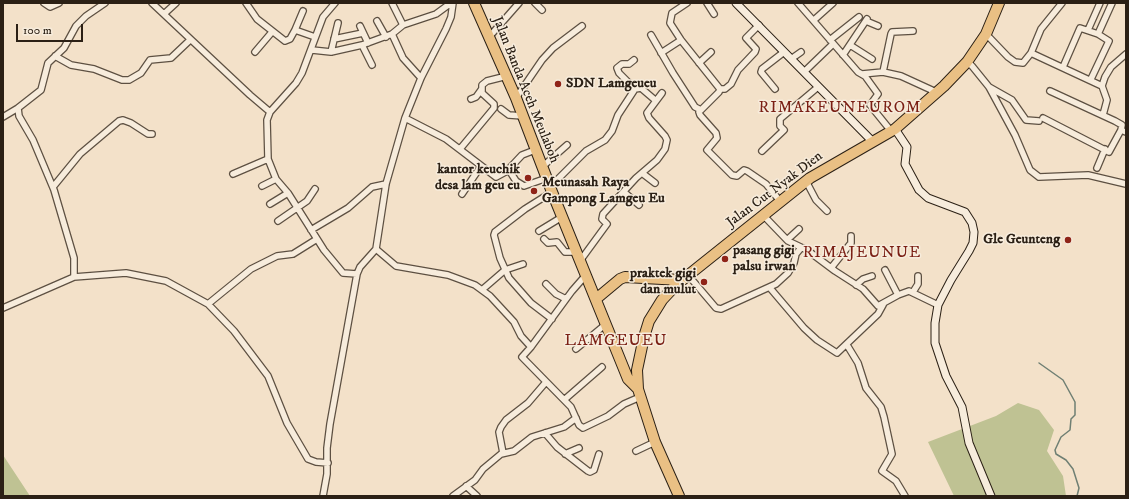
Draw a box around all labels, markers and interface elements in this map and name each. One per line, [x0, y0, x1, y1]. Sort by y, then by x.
street label: Jalan Banda Aceh Meulaboh [488, 14, 562, 166]
scale bar [18, 16, 85, 42]
text: 100 m [23, 23, 52, 38]
place label: SDN Lamgeueu [566, 76, 657, 92]
marker: SDN Lamgeueu [553, 79, 563, 89]
district label: RIMAKEUNEUROM [759, 99, 921, 119]
street label: Jalan Cut Nyak Dien [724, 148, 826, 232]
place label: kantor keuchik desa lam geu eu [435, 162, 520, 194]
marker: kantor keuchik desa lam geu eu [523, 173, 533, 183]
place label: Meunasah Raya Gampong Lamgeu Eu [542, 175, 665, 208]
marker: Meunasah Raya Gampong Lamgeu Eu [529, 186, 539, 196]
place label: Gle Geunteng [983, 232, 1060, 248]
marker: Gle Geunteng [1063, 235, 1073, 245]
place label: pasang gigi palsu irwan [733, 243, 796, 276]
district label: RIMAJEUNUE [803, 244, 921, 264]
marker: pasang gigi palsu irwan [720, 254, 730, 264]
place label: praktek gigi dan mulut [630, 266, 696, 298]
marker: praktek gigi dan mulut [699, 277, 709, 287]
district label: LAMGEUEU [565, 332, 667, 352]

